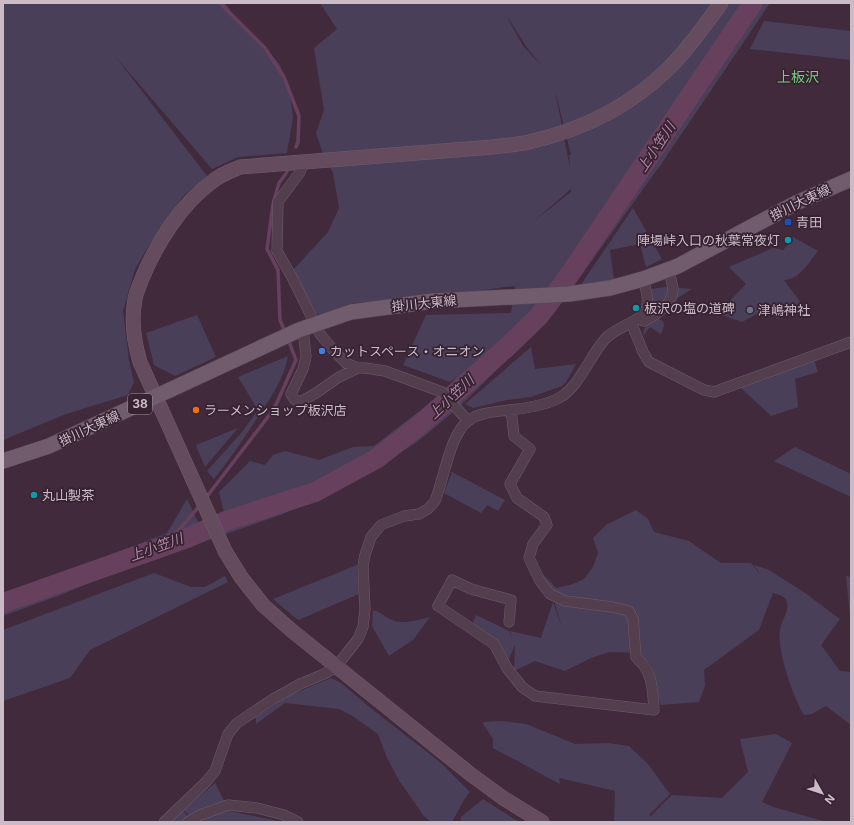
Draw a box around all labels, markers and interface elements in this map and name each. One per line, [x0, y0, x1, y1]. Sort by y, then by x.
district label: 上板沢 [777, 68, 819, 85]
water label: 上小笠川 [633, 117, 679, 175]
street label: 掛川大東線 [767, 181, 833, 223]
place label: 青田 [796, 214, 822, 230]
marker: 青田 [783, 217, 793, 227]
place label: 陣場峠入口の秋葉常夜灯 [637, 232, 780, 248]
marker: 陣場峠入口の秋葉常夜灯 [783, 235, 793, 245]
street label: 掛川大東線 [391, 292, 457, 314]
place label: 板沢の塩の道碑 [644, 300, 735, 316]
place label: 津嶋神社 [758, 302, 810, 318]
marker: 板沢の塩の道碑 [631, 303, 641, 313]
marker: 津嶋神社 [745, 305, 755, 315]
place label: カットスペース・オニオン [330, 343, 484, 359]
marker: カットスペース・オニオン [317, 346, 327, 356]
water label: 上小笠川 [424, 370, 478, 422]
road number: 38 [128, 394, 152, 414]
place label: ラーメンショップ板沢店 [204, 402, 346, 418]
marker: ラーメンショップ板沢店 [191, 405, 201, 415]
street label: 掛川大東線 [56, 407, 122, 449]
place label: 丸山製茶 [42, 487, 95, 503]
marker: 丸山製茶 [29, 490, 39, 500]
water label: 上小笠川 [127, 528, 187, 564]
north arrow [802, 773, 842, 813]
text: N [822, 792, 838, 807]

